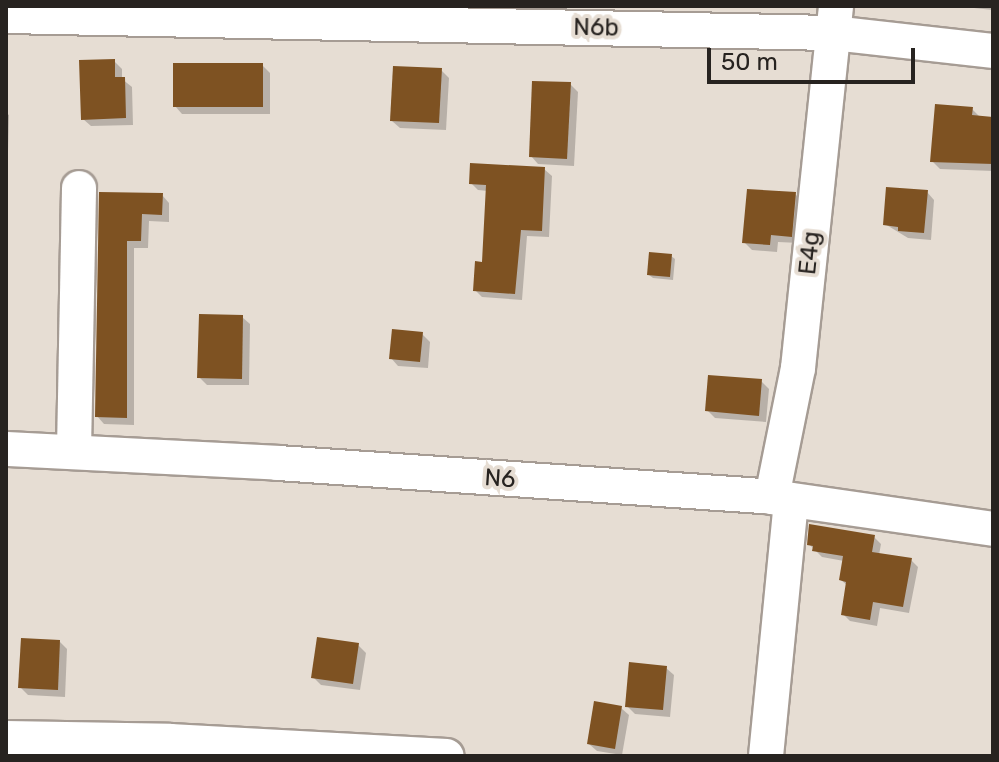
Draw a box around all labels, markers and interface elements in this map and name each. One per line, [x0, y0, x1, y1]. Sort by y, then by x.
street label: N6b [573, 13, 619, 43]
scale bar [711, 32, 919, 82]
text: 50 m [721, 48, 778, 76]
street label: E4g [793, 230, 827, 276]
street label: N6 [483, 464, 517, 494]

